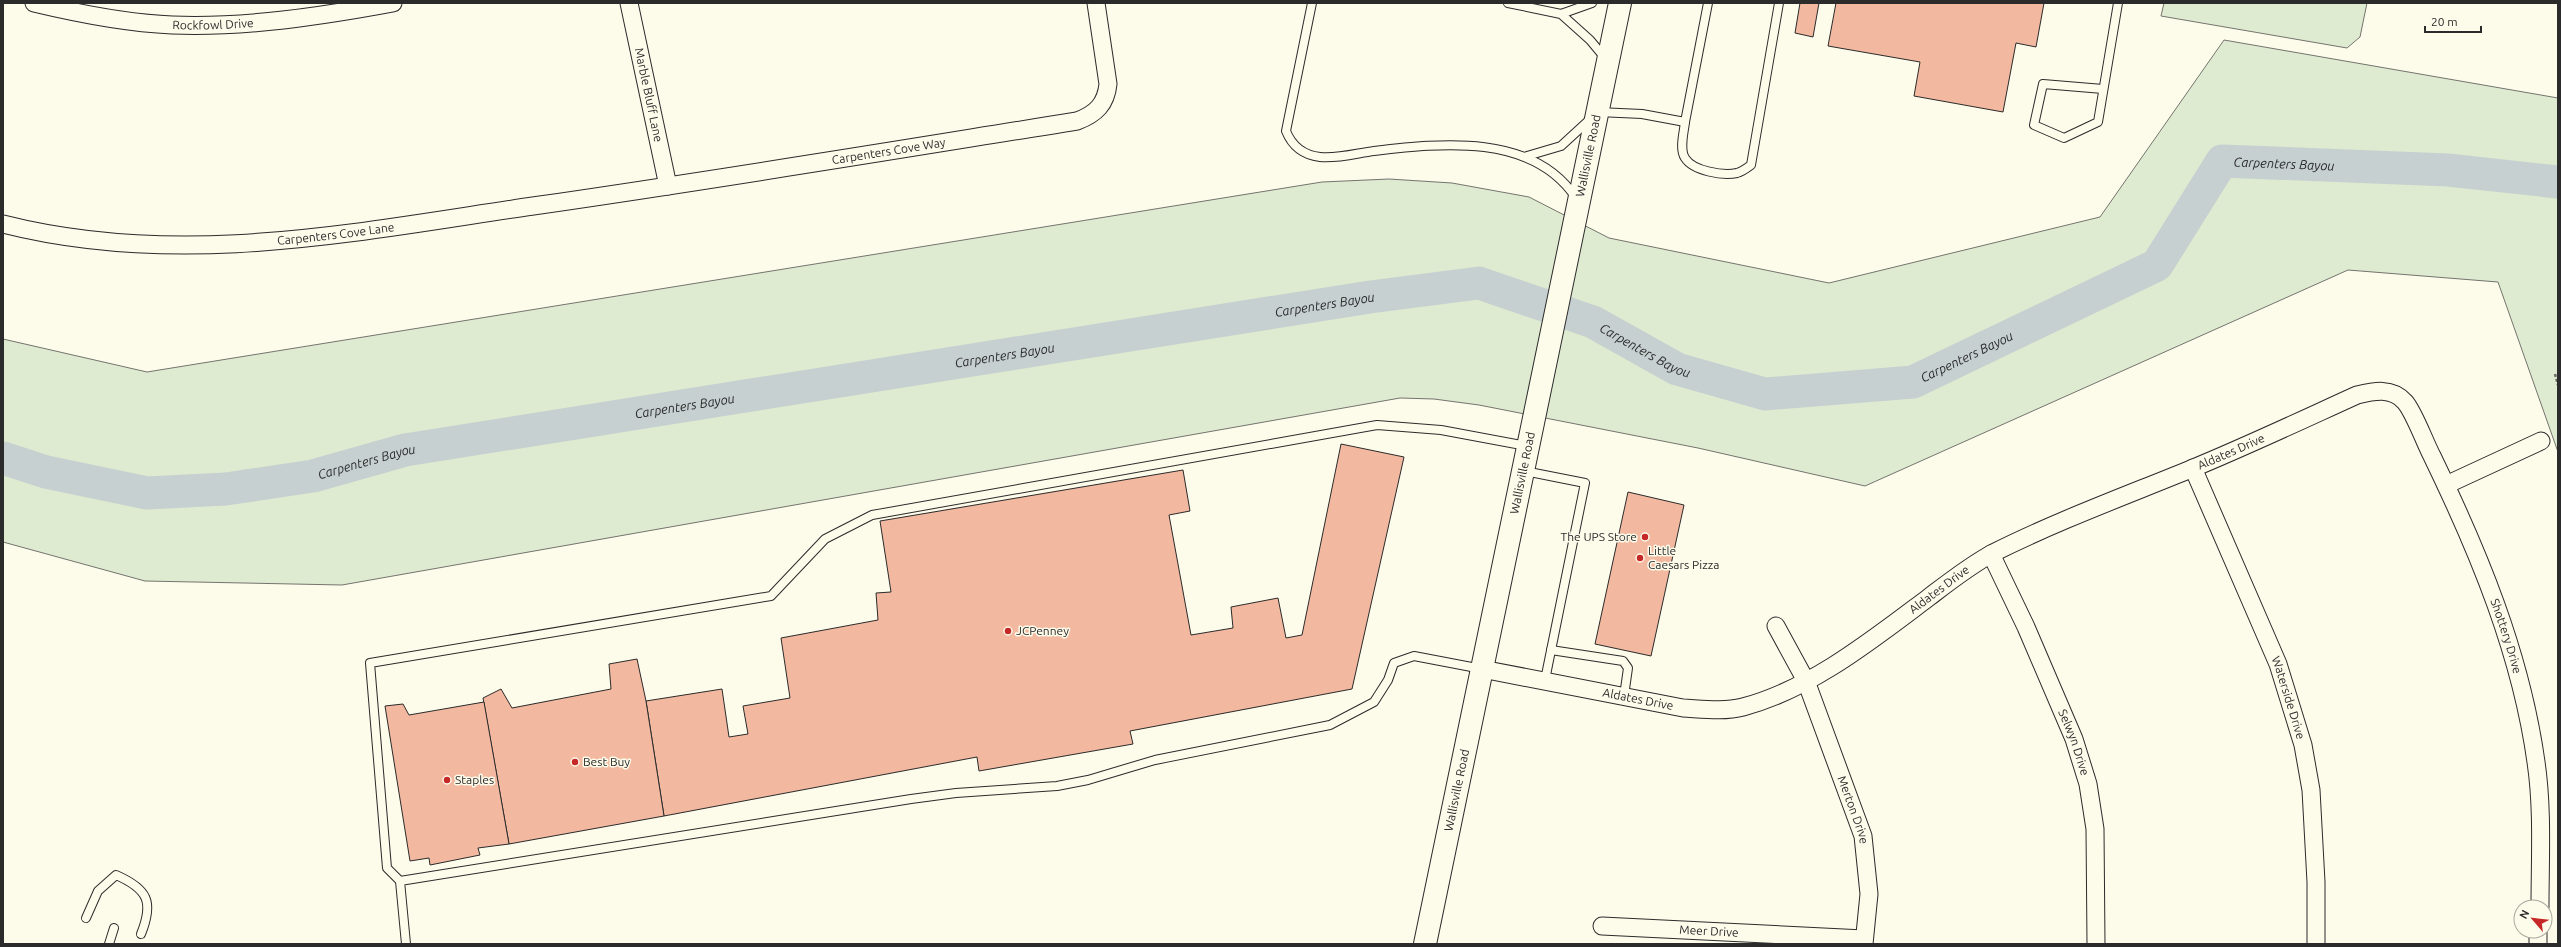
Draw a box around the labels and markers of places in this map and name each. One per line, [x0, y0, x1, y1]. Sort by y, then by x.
place label: The UPS Store [1561, 530, 1637, 543]
marker: The UPS Store [1640, 532, 1650, 542]
place label: Little Caesars Pizza [1648, 544, 1719, 571]
marker: Little Caesars Pizza [1635, 553, 1645, 563]
place label: JCPenney [1016, 624, 1069, 637]
marker: JCPenney [1003, 626, 1013, 636]
place label: Best Buy [583, 755, 630, 768]
marker: Best Buy [570, 757, 580, 767]
place label: Staples [455, 773, 494, 786]
marker: Staples [442, 775, 452, 785]

